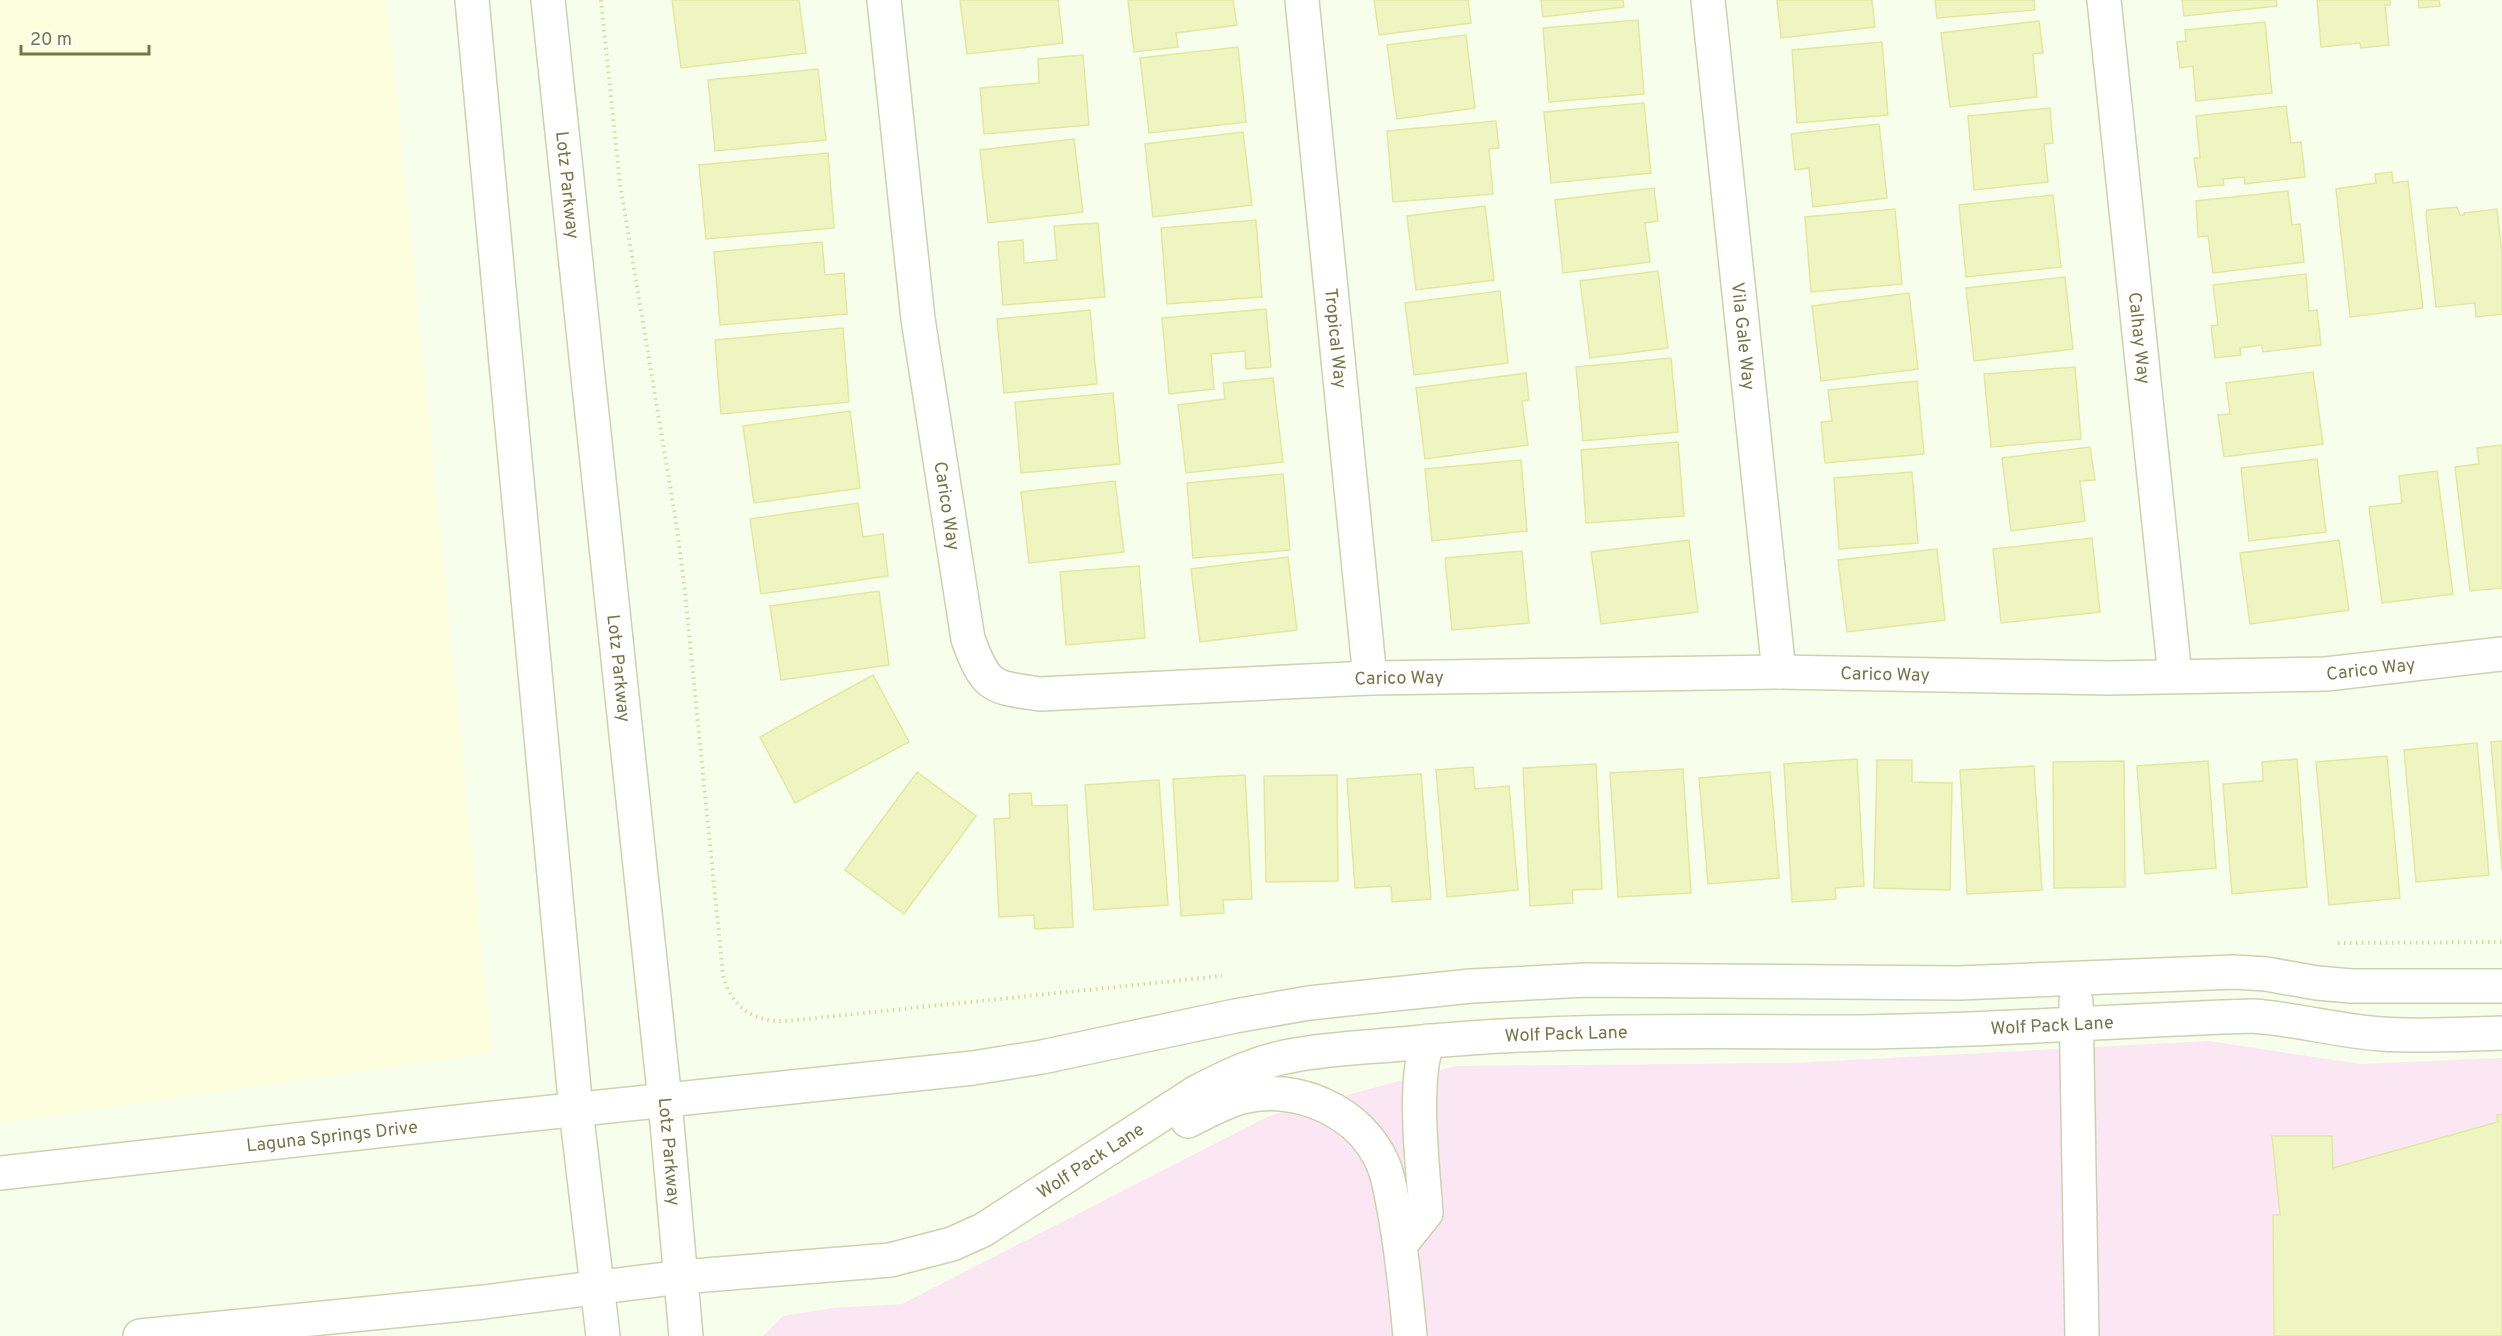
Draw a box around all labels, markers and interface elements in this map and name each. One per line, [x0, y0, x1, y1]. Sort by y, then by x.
scale bar [21, 18, 148, 56]
text: 20 m [30, 29, 72, 52]
street label: Lotz Parkway [549, 130, 583, 240]
street label: Vila Gale Way [1725, 281, 1759, 391]
street label: Tropical Way [1318, 287, 1351, 390]
street label: Calhay Way [2122, 291, 2154, 386]
street label: Carico Way [927, 460, 964, 552]
street label: Lotz Parkway [600, 613, 635, 724]
street label: Carico Way [2325, 654, 2417, 687]
street label: Carico Way [1840, 663, 1930, 688]
street label: Carico Way [1354, 667, 1444, 692]
street label: Wolf Pack Lane [1990, 1012, 2114, 1041]
street label: Wolf Pack Lane [1504, 1022, 1628, 1049]
street label: Lotz Parkway [652, 1097, 684, 1207]
street label: Laguna Springs Drive [245, 1117, 419, 1159]
street label: Wolf Pack Lane [1033, 1119, 1149, 1205]

